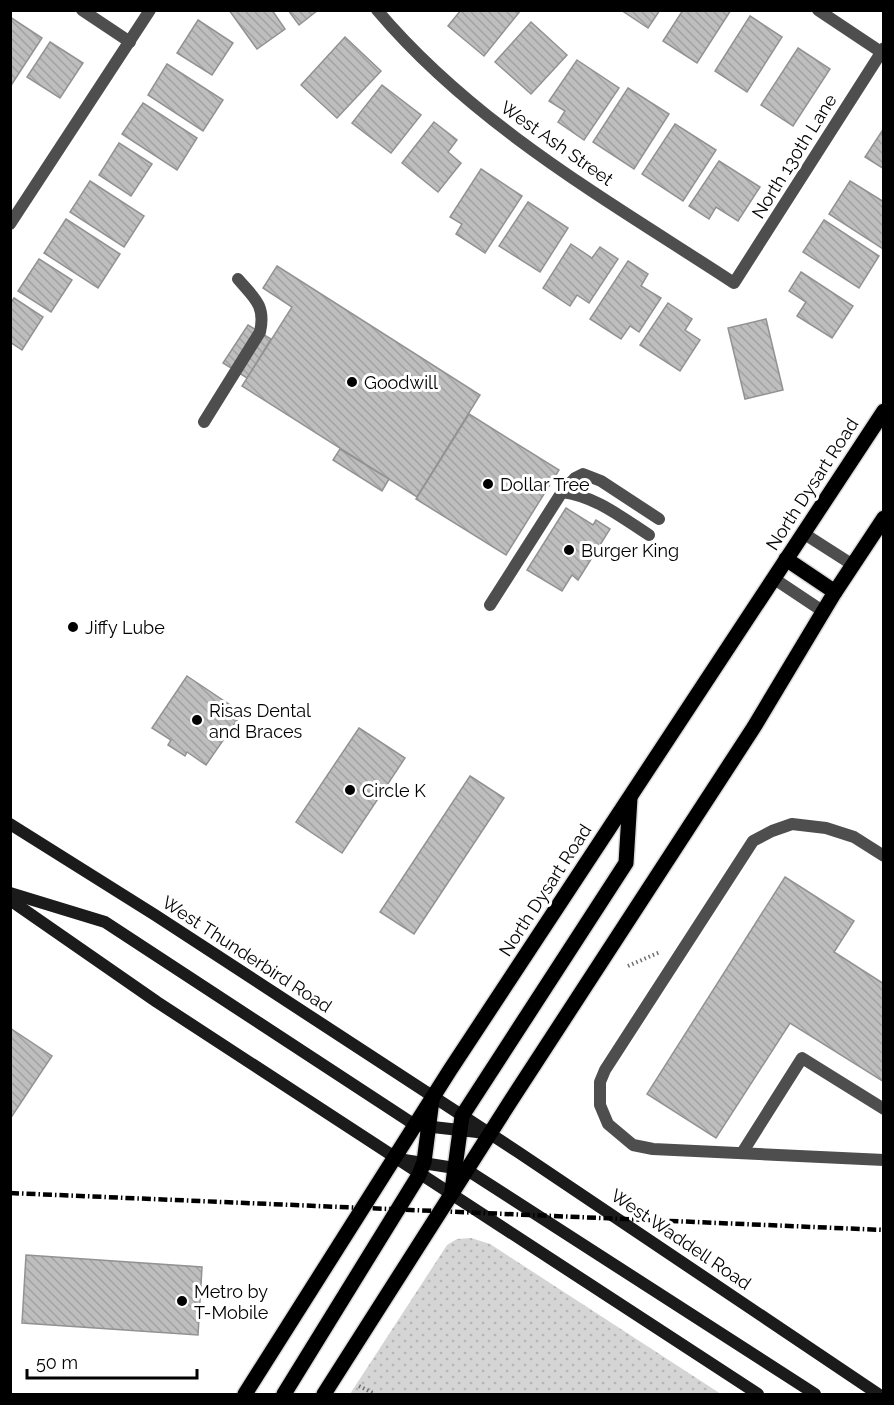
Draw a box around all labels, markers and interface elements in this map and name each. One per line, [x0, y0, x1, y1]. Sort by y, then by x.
street label: North 130th Lane [747, 90, 841, 222]
street label: West Ash Street [497, 96, 617, 190]
place label: Goodwill [364, 372, 438, 393]
marker: Goodwill [345, 375, 359, 389]
street label: North Dysart Road [762, 414, 862, 554]
place label: Dollar Tree [500, 474, 590, 495]
marker: Dollar Tree [481, 477, 495, 491]
place label: Burger King [581, 540, 679, 561]
marker: Burger King [562, 543, 576, 557]
place label: Jiffy Lube [85, 617, 165, 638]
marker: Jiffy Lube [66, 620, 80, 634]
place label: Risas Dental and Braces [209, 700, 311, 742]
marker: Risas Dental and Braces [190, 713, 204, 727]
place label: Circle K [362, 780, 426, 801]
marker: Circle K [343, 783, 357, 797]
street label: North Dysart Road [495, 820, 595, 960]
street label: West Thunderbird Road [158, 891, 336, 1017]
street label: West Waddell Road [607, 1184, 755, 1294]
place label: Metro by T-Mobile [194, 1281, 269, 1323]
marker: Metro by T-Mobile [175, 1294, 189, 1308]
scale bar [27, 1342, 196, 1380]
text: 50 m [36, 1352, 78, 1373]

